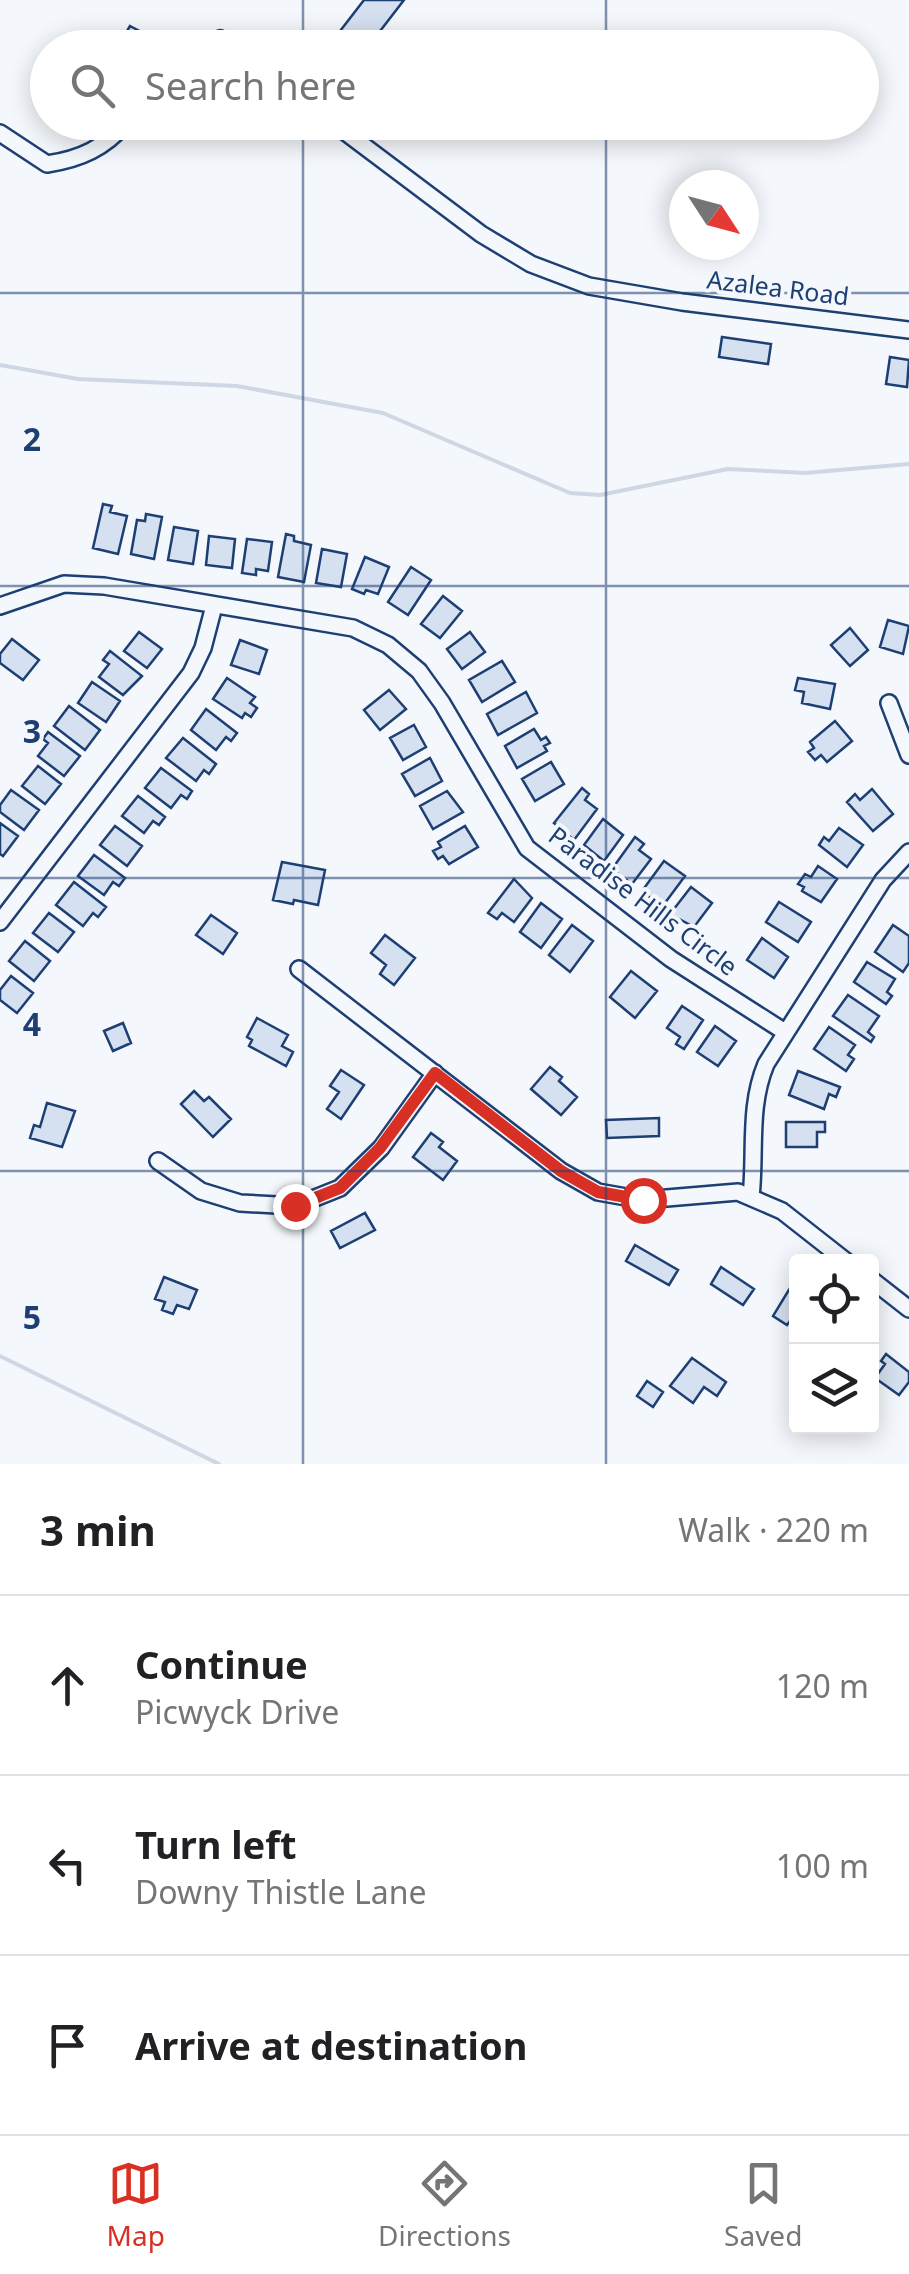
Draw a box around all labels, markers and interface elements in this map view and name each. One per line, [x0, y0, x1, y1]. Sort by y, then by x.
search box [30, 30, 879, 140]
icon: search [65, 58, 120, 113]
text: Search here [145, 59, 356, 111]
north arrow [669, 170, 759, 260]
street label: Azalea Road [705, 261, 851, 313]
text: 2 [23, 417, 41, 460]
text: 3 [23, 709, 41, 752]
street label: Paradise Hills Circle [542, 818, 745, 983]
text: 4 [23, 1002, 41, 1045]
route start [621, 1178, 667, 1224]
route end [273, 1184, 319, 1230]
map controls [789, 1254, 879, 1434]
button: locate [789, 1254, 879, 1344]
text: 5 [23, 1295, 41, 1338]
button: layers [789, 1344, 879, 1434]
text: 3 min [40, 1501, 156, 1558]
text: Walk · 220 m [678, 1508, 869, 1551]
text: Continue [135, 1638, 308, 1690]
icon: ahead [40, 1658, 95, 1713]
text: 120 m [776, 1664, 869, 1707]
text: Picwyck Drive [135, 1690, 339, 1733]
text: Turn left [135, 1818, 297, 1870]
icon: left [40, 1838, 95, 1893]
text: 100 m [776, 1844, 869, 1887]
text: Downy Thistle Lane [135, 1870, 427, 1913]
icon: arrive [40, 2018, 95, 2073]
text: Arrive at destination [135, 2019, 527, 2071]
tab: Map [107, 2156, 165, 2254]
tab: Directions [378, 2156, 511, 2254]
tab: Saved [724, 2156, 802, 2254]

